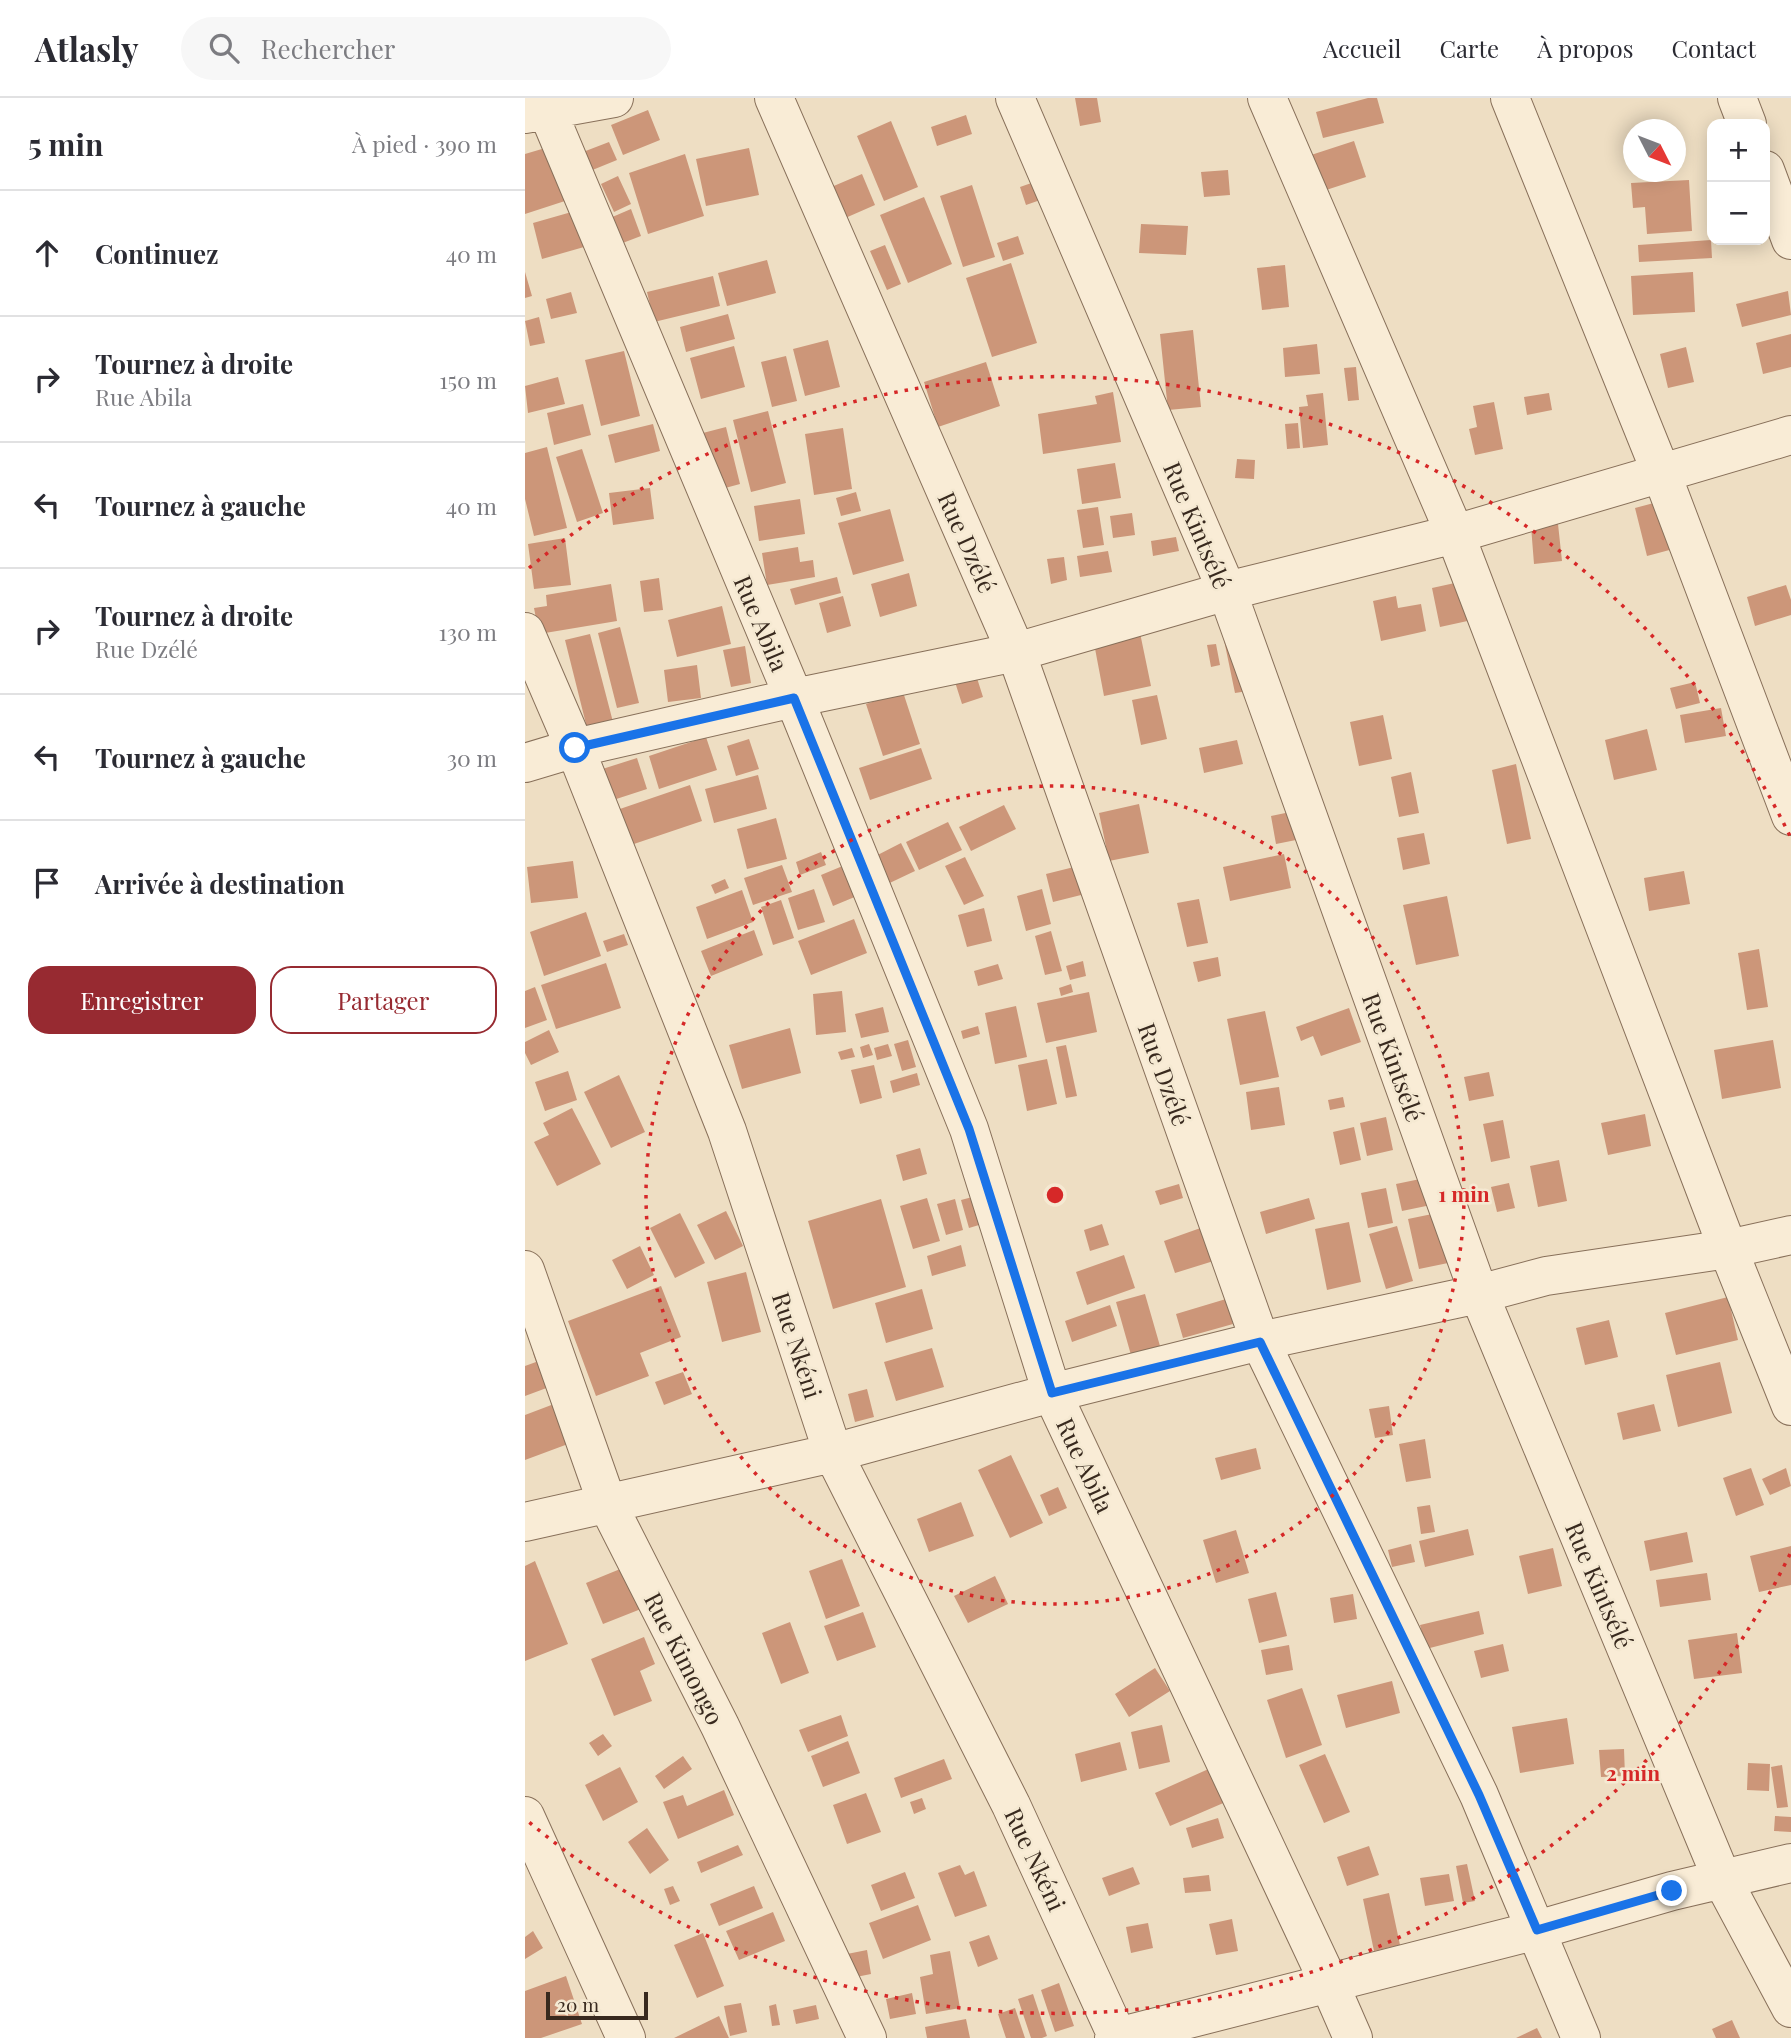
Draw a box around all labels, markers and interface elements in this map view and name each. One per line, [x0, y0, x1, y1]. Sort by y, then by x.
search box [181, 17, 671, 80]
text: Atlasly [35, 26, 139, 70]
icon: search [205, 29, 243, 67]
text: Rechercher [261, 31, 395, 66]
text: Accueil [1323, 32, 1401, 64]
text: Carte [1439, 32, 1499, 64]
text: À propos [1537, 32, 1633, 64]
text: Contact [1671, 32, 1756, 64]
north arrow [1623, 119, 1686, 182]
map controls [1707, 119, 1770, 245]
button: + [1707, 119, 1770, 182]
text: 5 min [28, 124, 103, 164]
text: À pied · 390 m [352, 128, 497, 159]
button: − [1707, 182, 1770, 245]
icon: ahead [28, 234, 66, 272]
text: Continuez [95, 236, 218, 271]
text: 40 m [446, 238, 497, 269]
text: Tournez à droite [95, 346, 293, 381]
icon: right [28, 360, 66, 398]
text: 150 m [439, 364, 497, 395]
text: Rue Abila [95, 381, 192, 412]
street label: Rue Kintsélé [1157, 457, 1239, 593]
icon: left [28, 486, 66, 524]
street label: Rue Dzélé [932, 486, 1004, 598]
text: Tournez à gauche [95, 488, 306, 523]
text: 40 m [446, 490, 497, 521]
street label: Rue Abila [727, 570, 797, 676]
text: Tournez à droite [95, 598, 293, 633]
icon: right [28, 612, 66, 650]
text: 130 m [439, 616, 497, 647]
text: Rue Dzélé [95, 633, 198, 664]
route start [559, 732, 590, 763]
icon: left [28, 738, 66, 776]
text: Tournez à gauche [95, 740, 306, 775]
text: 30 m [447, 742, 497, 773]
icon: arrive [28, 864, 66, 902]
text: Arrivée à destination [95, 866, 345, 901]
button: Enregistrer [28, 966, 256, 1034]
button: Partager [270, 966, 497, 1034]
street label: Rue Kintsélé [1356, 988, 1432, 1126]
street label: Rue Dzélé [1132, 1018, 1198, 1130]
text: 1 min [1438, 1179, 1490, 1207]
centre of rings [1043, 1183, 1067, 1207]
street label: Rue Nkéni [766, 1288, 830, 1402]
street label: Rue Abila [1050, 1412, 1122, 1518]
street label: Rue Kintsélé [1559, 1517, 1641, 1653]
street label: Rue Kimongo [638, 1586, 732, 1730]
text: 2 min [1606, 1758, 1660, 1786]
street label: Rue Nkéni [998, 1802, 1074, 1916]
route end [1656, 1875, 1687, 1906]
scale bar [546, 1989, 647, 2021]
text: 20 m [557, 1991, 599, 2017]

